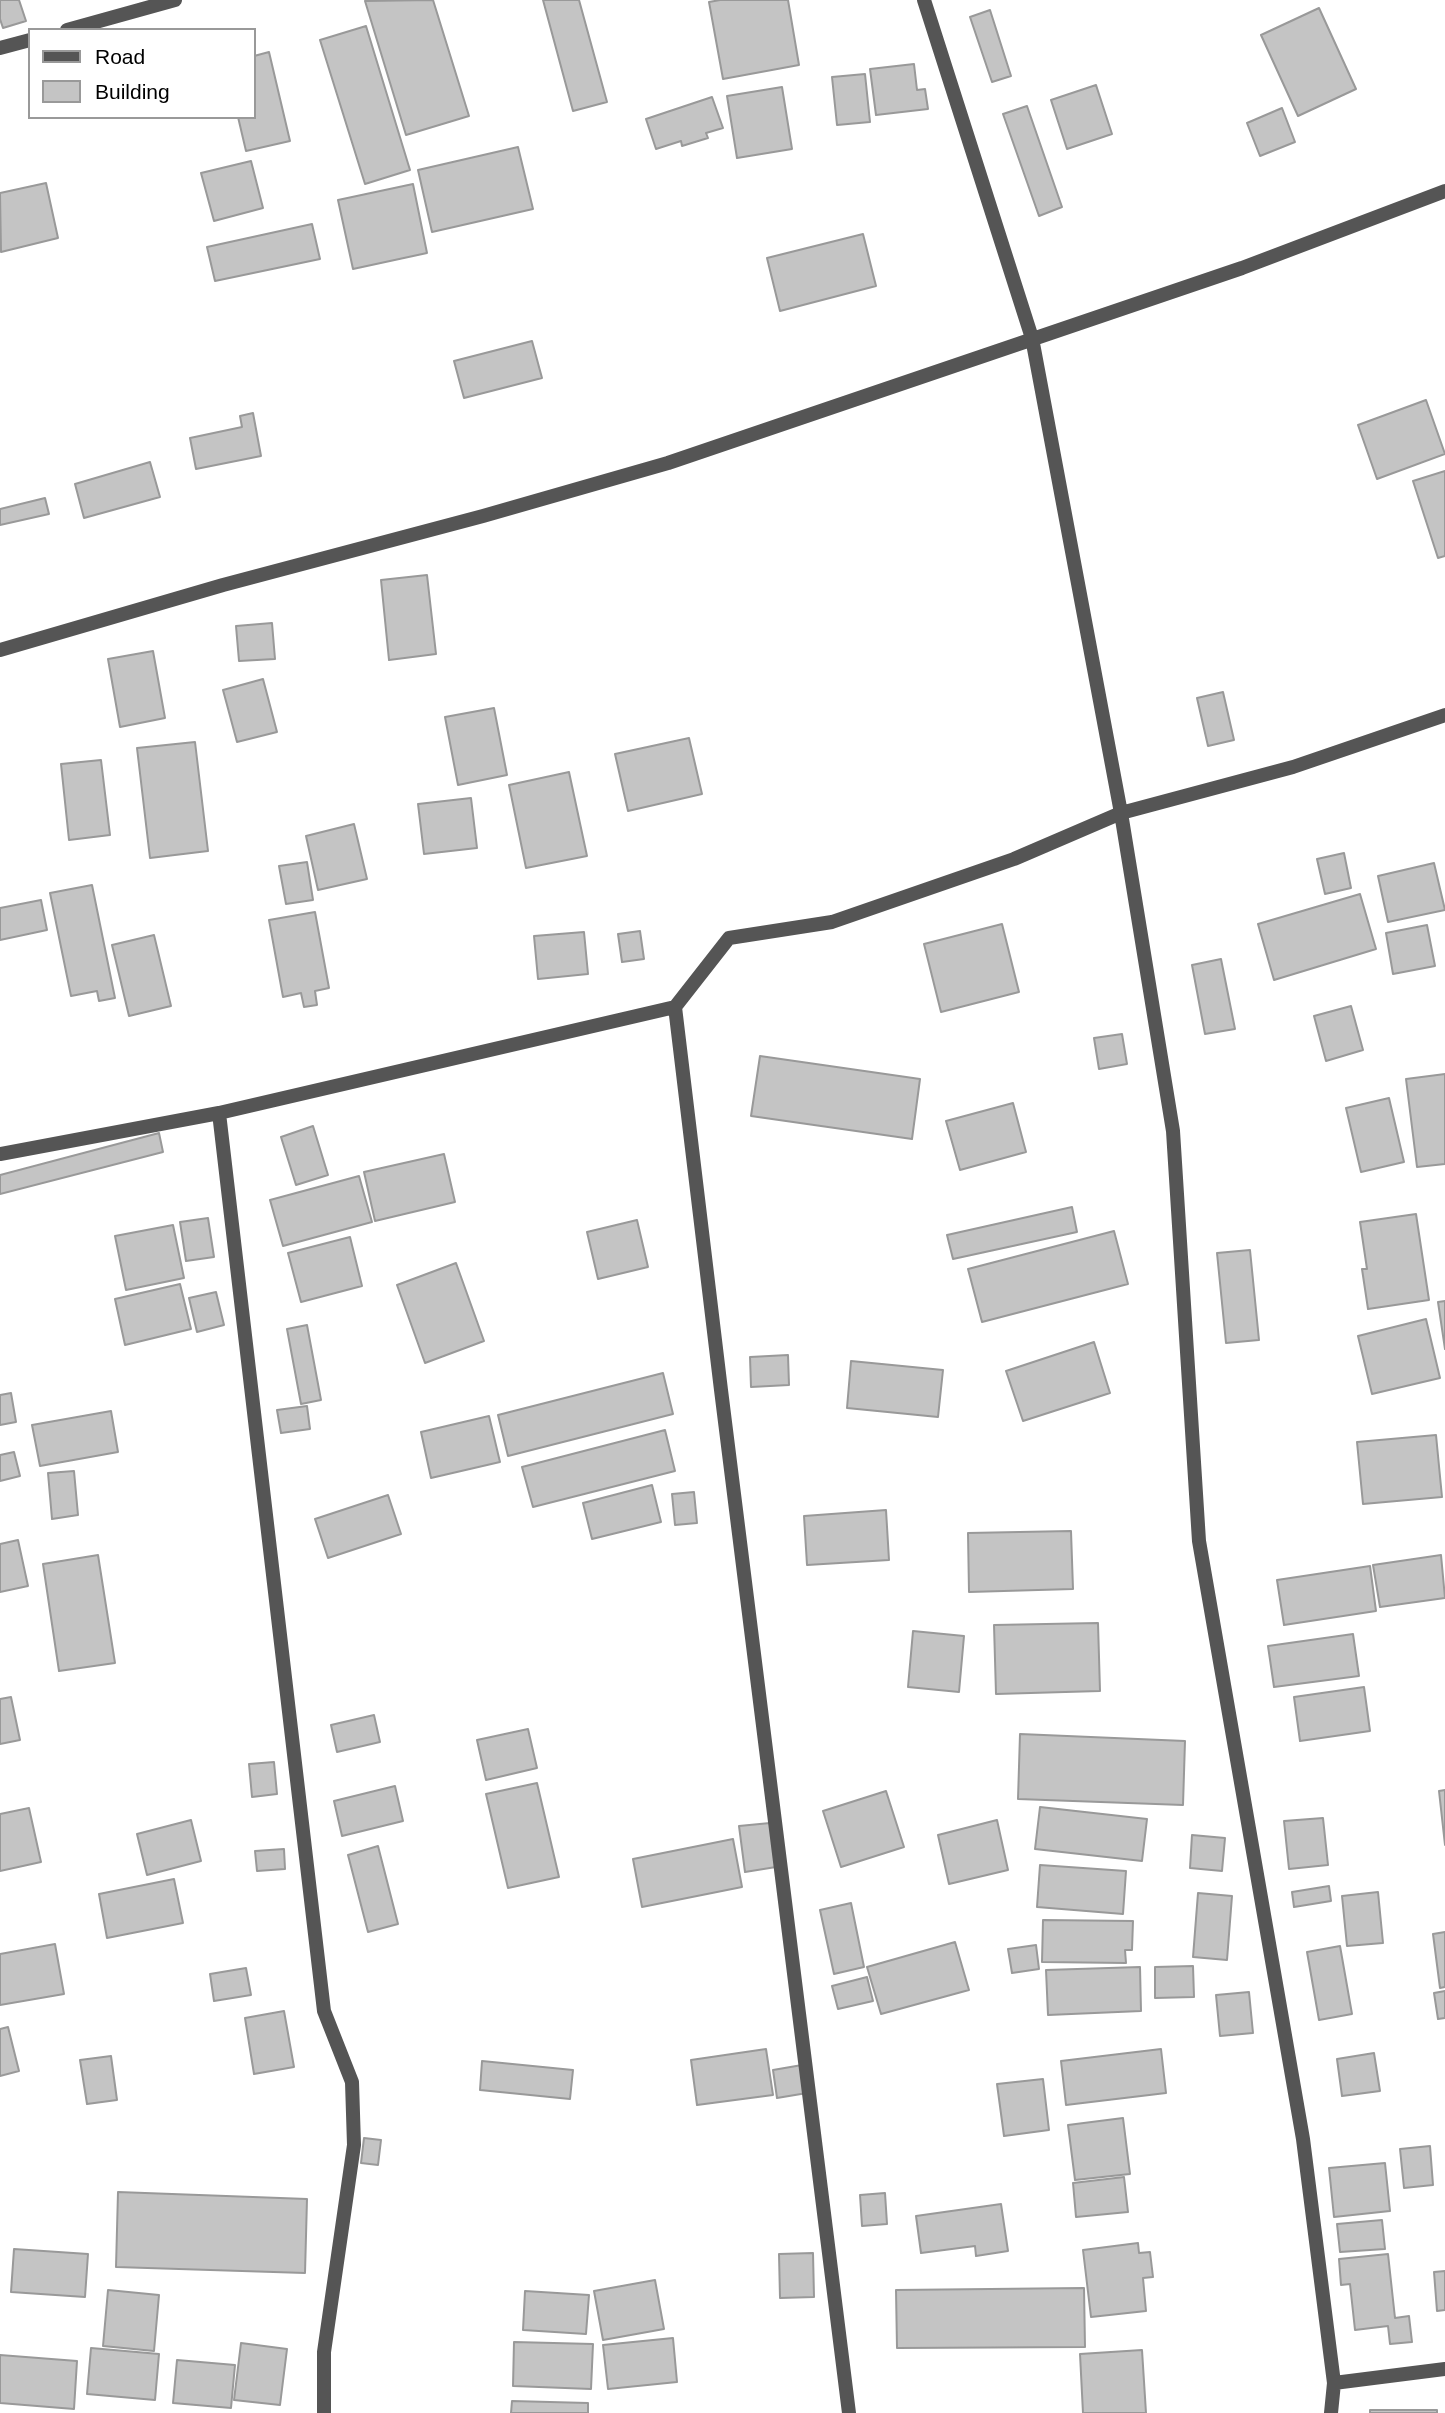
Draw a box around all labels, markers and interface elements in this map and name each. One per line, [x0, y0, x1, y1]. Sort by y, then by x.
legend [28, 28, 256, 119]
text: Road [95, 45, 145, 68]
text: Building [95, 80, 170, 103]

